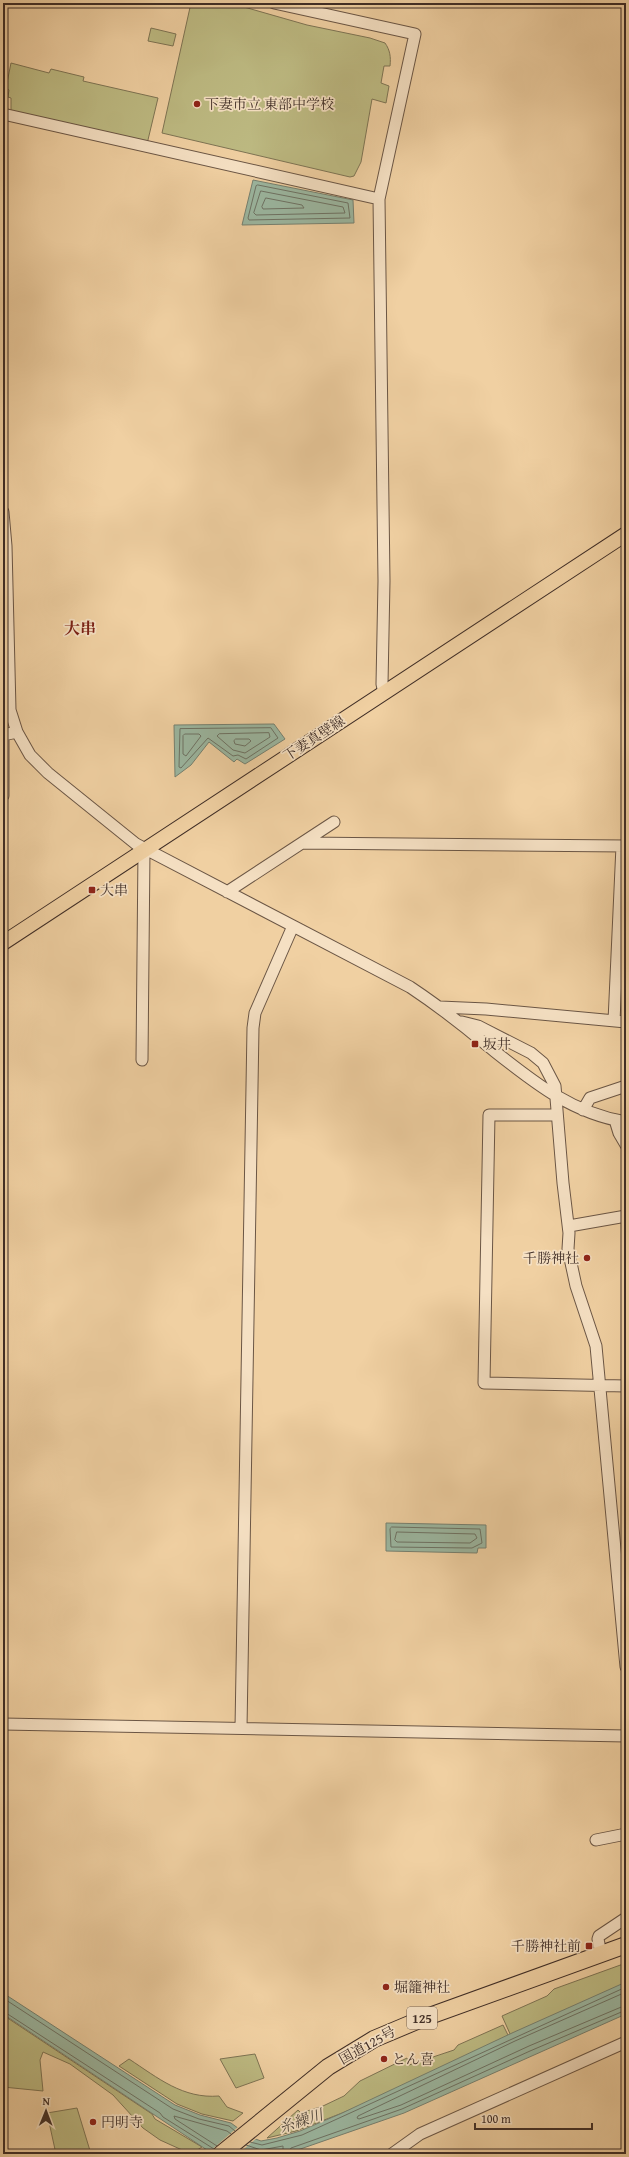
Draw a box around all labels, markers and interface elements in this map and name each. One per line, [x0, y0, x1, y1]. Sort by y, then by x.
place label: 下妻市立 東部中学校 [205, 94, 334, 114]
marker: 下妻市立 東部中学校 [192, 99, 202, 109]
district label: 大串 [64, 616, 96, 640]
street label: 下妻真壁線 [279, 711, 349, 765]
place label: 大串 [100, 880, 128, 900]
marker: 大串 [87, 885, 97, 895]
place label: 坂井 [483, 1034, 511, 1054]
marker: 坂井 [470, 1039, 480, 1049]
place label: 千勝神社 [523, 1248, 579, 1268]
marker: 千勝神社 [582, 1253, 592, 1263]
place label: 千勝神社前 [511, 1936, 581, 1956]
marker: 千勝神社前 [584, 1941, 594, 1951]
place label: 堀籠神社 [394, 1977, 450, 1997]
marker: 堀籠神社 [381, 1982, 391, 1992]
road number: 125 [407, 2007, 437, 2029]
street label: 国道125号 [335, 2021, 399, 2069]
place label: とん喜 [392, 2049, 434, 2069]
marker: とん喜 [379, 2054, 389, 2064]
north arrow [26, 2091, 66, 2131]
text: N [42, 2093, 51, 2109]
water label: 糸繰川 [276, 2103, 327, 2137]
scale bar [475, 2105, 592, 2131]
text: 100 m [481, 2110, 511, 2127]
place label: 円明寺 [101, 2112, 143, 2132]
marker: 円明寺 [88, 2117, 98, 2127]

